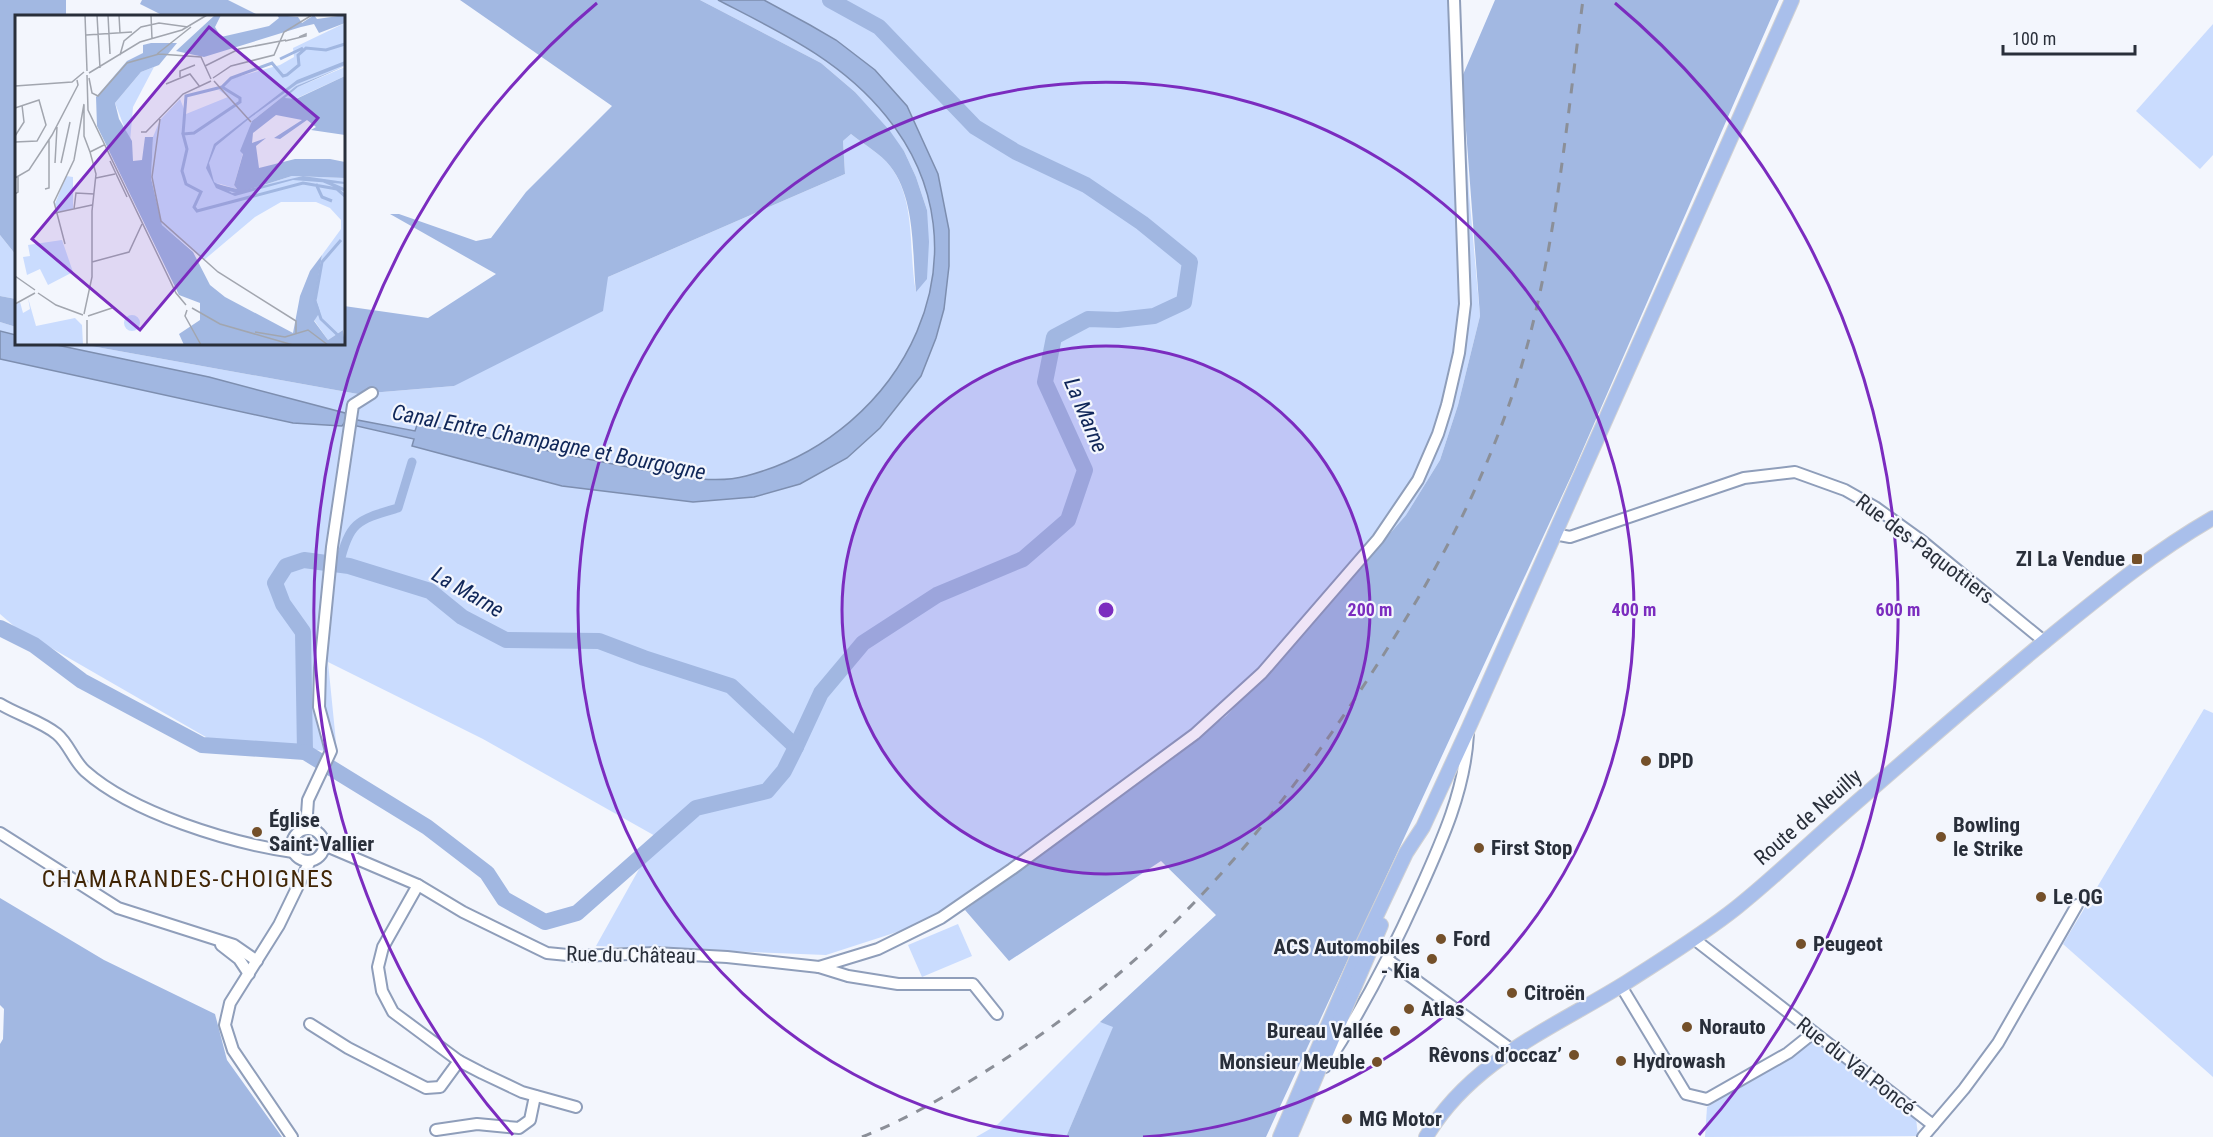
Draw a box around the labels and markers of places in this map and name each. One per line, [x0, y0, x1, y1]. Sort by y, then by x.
place label: ZI La Vendue [2016, 547, 2125, 571]
marker: ZI La Vendue [2130, 552, 2144, 566]
centre of rings [1096, 600, 1116, 620]
place label: DPD [1658, 749, 1694, 773]
marker: DPD [1639, 754, 1653, 768]
place label: Église Saint-Vallier [269, 808, 374, 856]
place label: Bowling le Strike [1953, 813, 2023, 861]
marker: Église Saint-Vallier [250, 825, 264, 839]
marker: Bowling le Strike [1934, 830, 1948, 844]
place label: First Stop [1491, 836, 1572, 860]
marker: First Stop [1472, 841, 1486, 855]
place label: Le QG [2053, 885, 2103, 909]
marker: Le QG [2034, 890, 2048, 904]
place label: Ford [1453, 927, 1490, 951]
marker: Ford [1434, 932, 1448, 946]
place label: Peugeot [1813, 932, 1883, 956]
place label: ACS Automobiles - Kia [1274, 935, 1420, 983]
marker: Peugeot [1794, 937, 1808, 951]
marker: ACS Automobiles - Kia [1425, 952, 1439, 966]
place label: Citroën [1524, 981, 1585, 1005]
marker: Citroën [1505, 986, 1519, 1000]
place label: Atlas [1421, 997, 1465, 1021]
marker: Atlas [1402, 1002, 1416, 1016]
place label: Norauto [1699, 1015, 1766, 1039]
place label: Bureau Vallée [1267, 1019, 1383, 1043]
marker: Norauto [1680, 1020, 1694, 1034]
marker: Bureau Vallée [1388, 1024, 1402, 1038]
place label: Rêvons d’occaz’ [1429, 1043, 1562, 1067]
marker: Rêvons d’occaz’ [1567, 1048, 1581, 1062]
place label: Hydrowash [1633, 1049, 1726, 1073]
place label: Monsieur Meuble [1219, 1050, 1365, 1074]
marker: Hydrowash [1614, 1054, 1628, 1068]
marker: Monsieur Meuble [1370, 1055, 1384, 1069]
place label: MG Motor [1359, 1107, 1442, 1131]
marker: MG Motor [1340, 1112, 1354, 1126]

